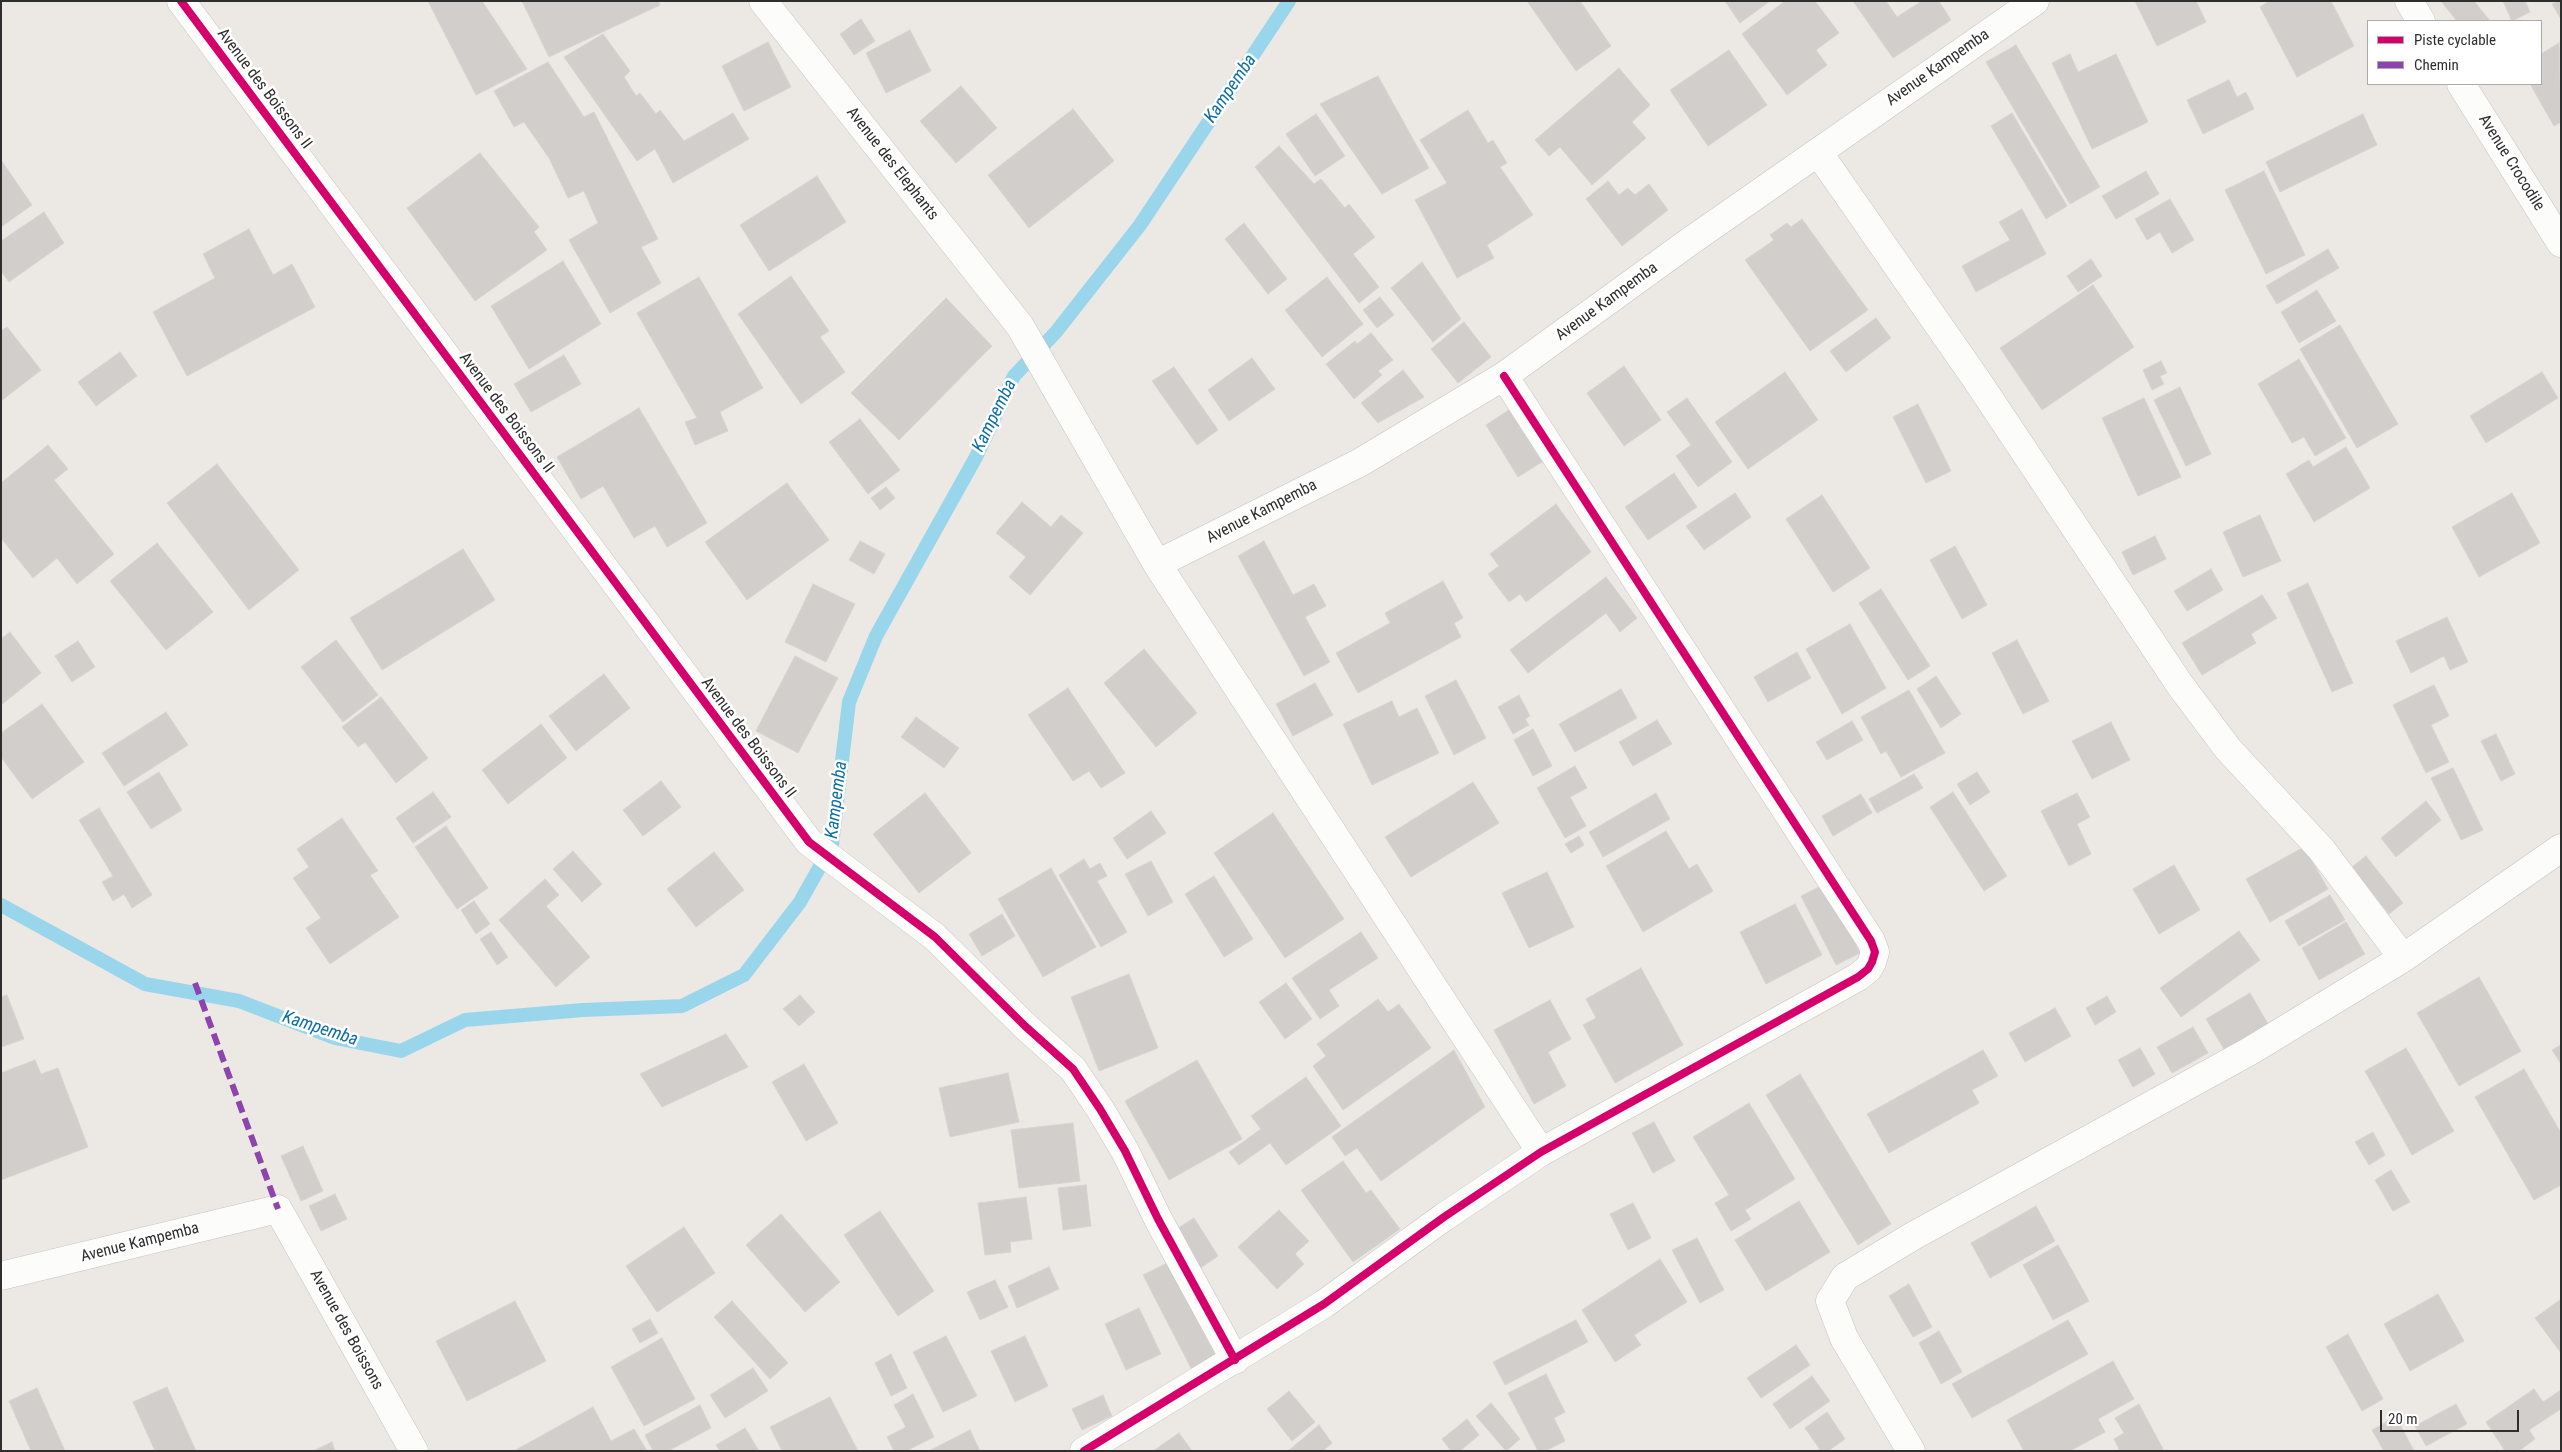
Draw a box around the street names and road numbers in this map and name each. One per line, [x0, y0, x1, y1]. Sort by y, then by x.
street label: Avenue des Boissons II [212, 25, 316, 153]
street label: Avenue Kampemba [1883, 25, 1993, 111]
street label: Avenue des Elephants [842, 104, 942, 224]
street label: Avenue Crocodile [2474, 111, 2548, 215]
street label: Avenue Kampemba [1552, 259, 1662, 345]
street label: Avenue des Boissons II [454, 349, 558, 477]
street label: Avenue Kampemba [1204, 476, 1320, 548]
street label: Avenue des Boissons II [696, 674, 800, 802]
street label: Avenue Kampemba [79, 1219, 201, 1267]
street label: Avenue des Boissons [305, 1267, 387, 1393]

